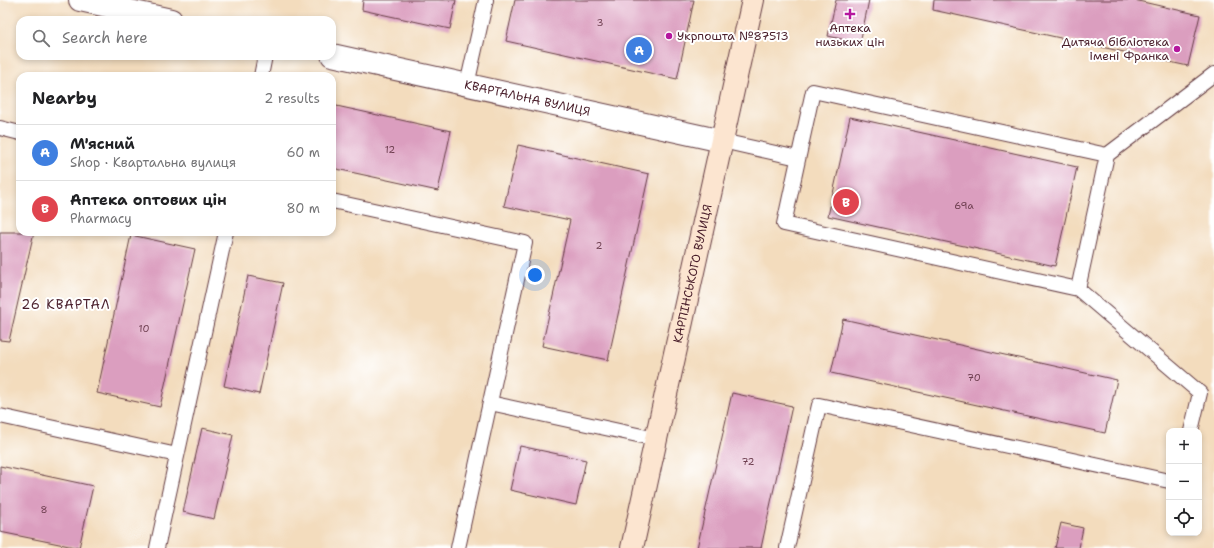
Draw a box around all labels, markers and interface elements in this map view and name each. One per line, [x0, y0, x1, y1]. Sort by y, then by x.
marker: Аптека низьких цін [845, 9, 855, 19]
search box [16, 16, 336, 60]
house number: 3 [597, 16, 604, 29]
place label: Аптека низьких цін [815, 20, 885, 50]
icon: search [30, 27, 52, 49]
text: Search here [62, 28, 148, 48]
place label: Укрпошта №87513 [677, 28, 789, 44]
marker: Укрпошта №87513 [664, 31, 674, 41]
place label: Дитяча бібліотека імені Франка [1062, 34, 1170, 64]
pin: A [626, 35, 652, 65]
marker: Дитяча бібліотека імені Франка [1172, 44, 1182, 54]
street label: КВАРТАЛЬНА ВУЛИЦЯ [463, 76, 592, 120]
text: Nearby [32, 87, 97, 109]
text: 2 results [264, 90, 320, 107]
text: М'ясний [70, 134, 135, 154]
house number: 12 [385, 143, 395, 156]
text: A [40, 144, 50, 161]
text: 60 m [287, 144, 320, 161]
text: Shop · Квартальна вулиця [70, 154, 236, 171]
pin: B [833, 187, 859, 217]
text: Аптека оптових цін [70, 190, 227, 210]
house number: 69а [954, 199, 975, 212]
text: B [41, 200, 49, 217]
text: 80 m [286, 200, 320, 217]
street label: КАРПІНСЬКОГО ВУЛИЦЯ [669, 203, 716, 345]
text: Pharmacy [70, 210, 132, 227]
house number: 2 [596, 239, 603, 252]
your location [525, 265, 545, 285]
district label: 26 КВАРТАЛ [21, 296, 111, 313]
house number: 10 [139, 322, 149, 335]
house number: 70 [967, 371, 981, 384]
map controls [1166, 428, 1202, 536]
button: + [1166, 428, 1202, 464]
house number: 72 [741, 455, 755, 468]
button: − [1166, 464, 1202, 500]
button: locate [1166, 500, 1202, 536]
house number: 8 [41, 503, 48, 516]

